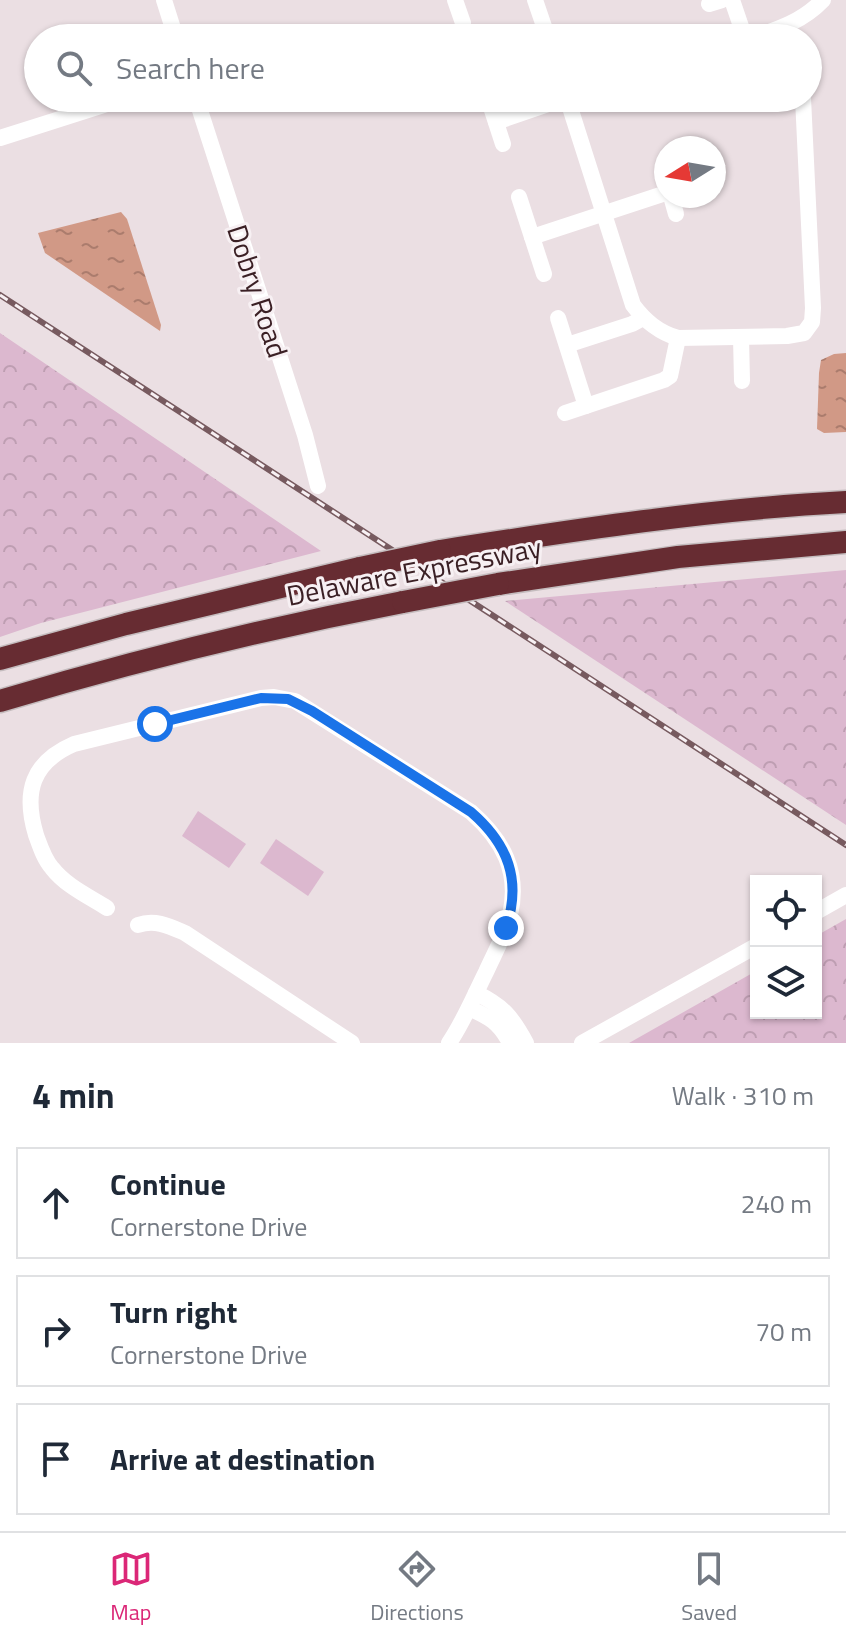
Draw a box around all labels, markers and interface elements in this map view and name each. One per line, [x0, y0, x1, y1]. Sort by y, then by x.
search box [24, 24, 822, 112]
text: Search here [116, 45, 265, 91]
icon: search [52, 46, 96, 90]
north arrow [654, 136, 726, 208]
street label: Dobry Road [216, 219, 300, 363]
street label: Delaware Expressway [283, 525, 545, 617]
route start [137, 706, 173, 742]
map controls [750, 875, 822, 1019]
button: locate [750, 875, 822, 947]
route end [488, 910, 524, 946]
button: layers [750, 947, 822, 1019]
text: 4 min [32, 1069, 115, 1121]
text: Walk · 310 m [672, 1076, 814, 1115]
text: Continue [110, 1161, 226, 1207]
icon: ahead [34, 1181, 78, 1225]
text: 240 m [741, 1184, 812, 1223]
text: Cornerstone Drive [110, 1207, 307, 1246]
text: Turn right [110, 1289, 238, 1335]
icon: right [34, 1309, 78, 1353]
text: 70 m [755, 1312, 812, 1351]
text: Cornerstone Drive [110, 1335, 307, 1374]
text: Arrive at destination [110, 1436, 375, 1482]
icon: arrive [34, 1437, 78, 1481]
tab: Map [109, 1547, 153, 1629]
tab: Directions [370, 1547, 464, 1629]
tab: Saved [681, 1547, 737, 1629]

